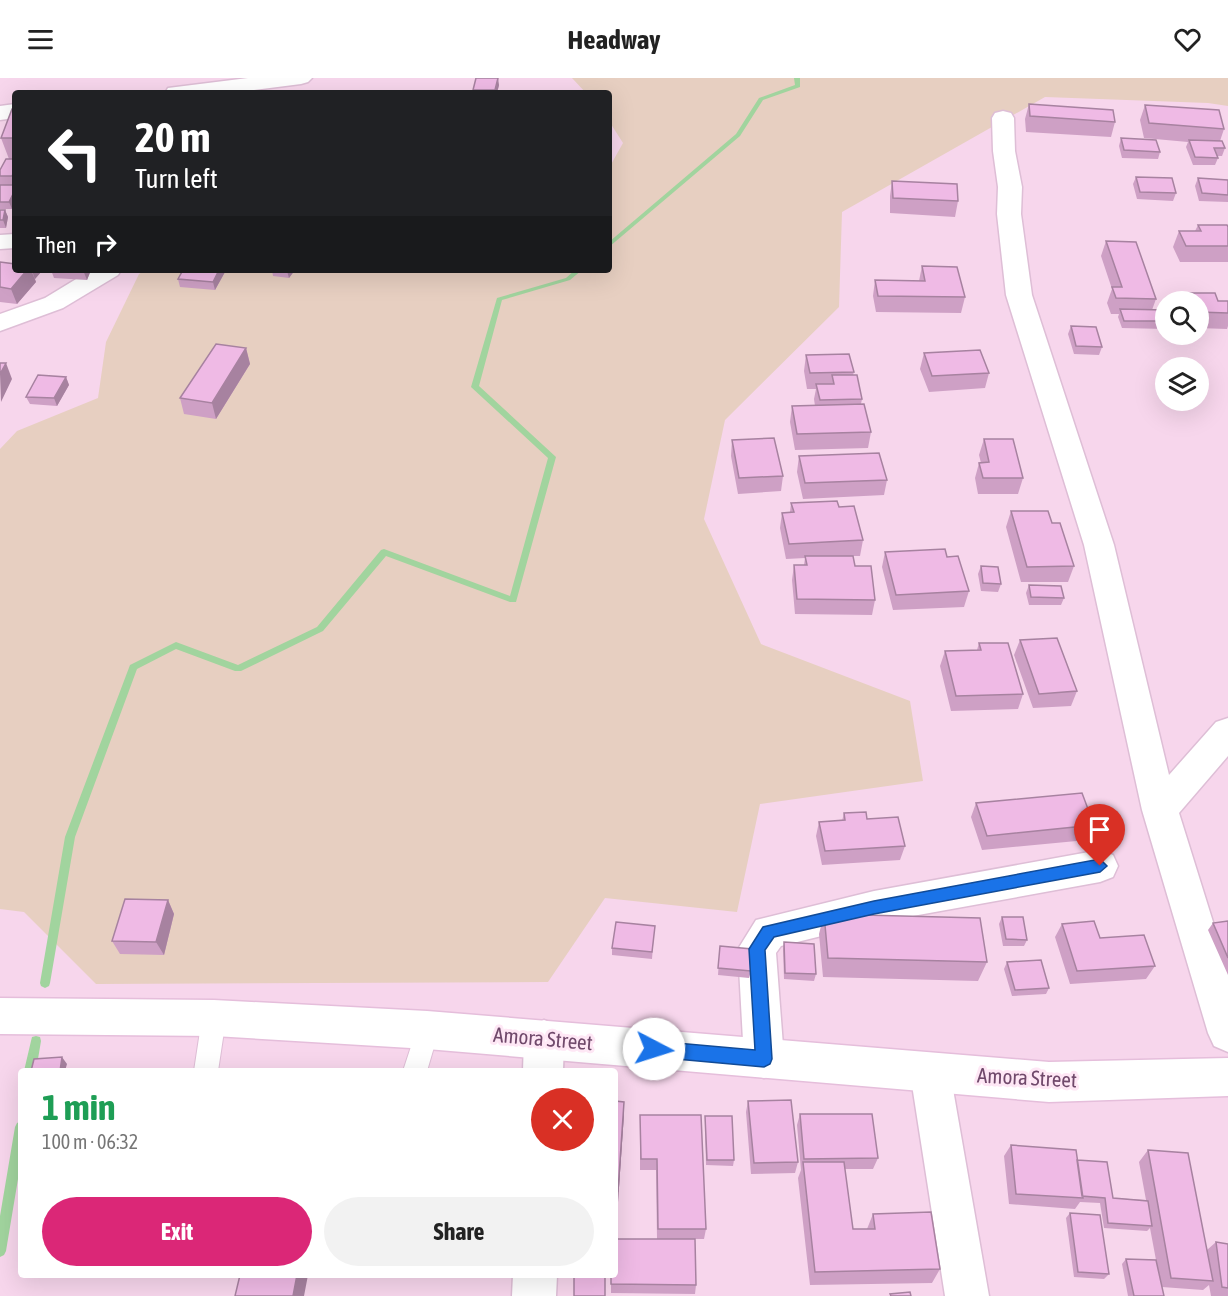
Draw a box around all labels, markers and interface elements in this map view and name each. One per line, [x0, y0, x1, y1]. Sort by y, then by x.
icon: menu [24, 23, 57, 56]
icon: heart [1171, 23, 1204, 56]
text: Headway [568, 24, 660, 55]
text: 20 m [135, 113, 210, 161]
icon: left [36, 114, 114, 192]
text: Turn left [135, 163, 218, 194]
icon: right [89, 228, 122, 261]
text: Then [36, 232, 77, 258]
map controls [1155, 291, 1209, 411]
button: search [1155, 291, 1209, 345]
button: layers [1155, 357, 1209, 411]
pin [1074, 804, 1125, 866]
icon: arrive [1083, 813, 1116, 846]
position arrow [622, 1017, 686, 1081]
street label: Amora Street [492, 1022, 594, 1054]
street label: Amora Street [977, 1062, 1078, 1092]
text: 1 min [42, 1086, 116, 1128]
button: close [531, 1088, 594, 1151]
text: 100 m · 06:32 [42, 1130, 138, 1153]
button: Exit [42, 1197, 312, 1266]
button: Share [324, 1197, 594, 1266]

